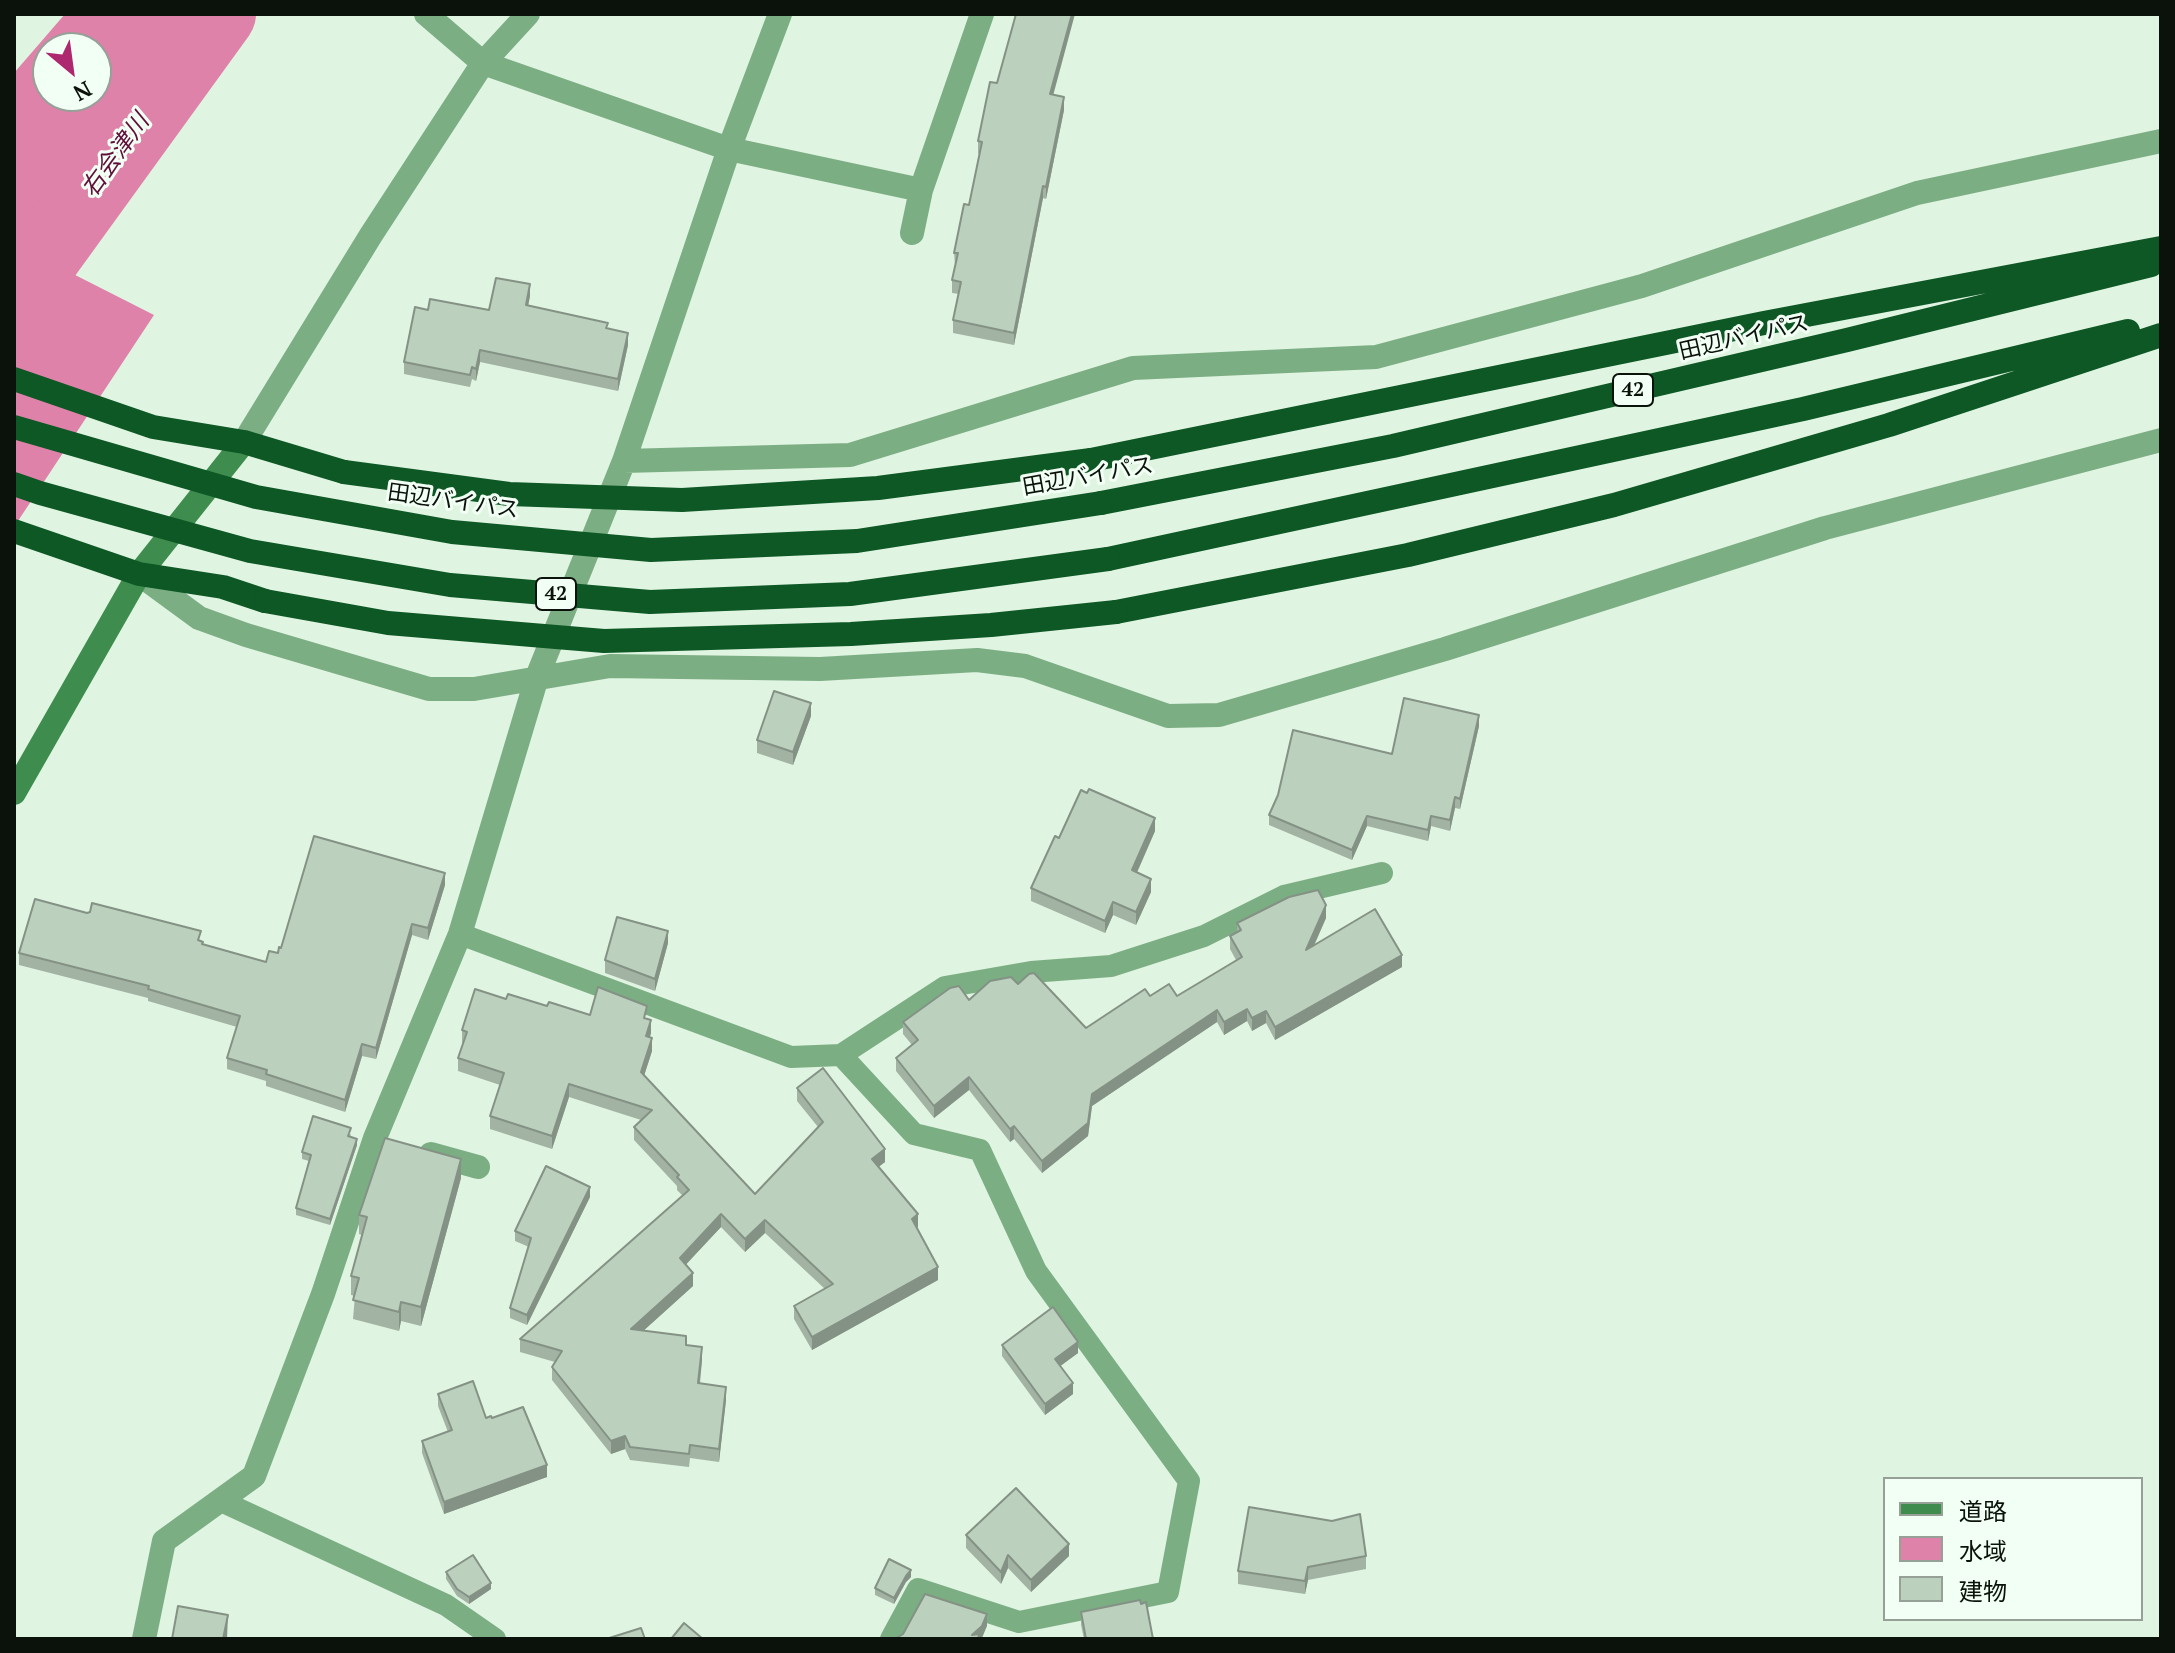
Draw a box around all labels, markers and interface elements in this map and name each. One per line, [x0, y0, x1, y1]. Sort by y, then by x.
north arrow [32, 32, 112, 112]
text: N [69, 75, 97, 108]
water label: 右会津川 [76, 109, 156, 203]
street label: 田辺バイパス [1677, 310, 1811, 366]
road number: 42 [1613, 374, 1653, 406]
street label: 田辺バイパス [1021, 453, 1155, 501]
street label: 田辺バイパス [386, 480, 520, 524]
road number: 42 [536, 578, 576, 610]
legend [1883, 1477, 2143, 1621]
text: 道路 [1959, 1495, 2007, 1527]
text: 水域 [1959, 1535, 2007, 1567]
text: 建物 [1959, 1575, 2007, 1607]

